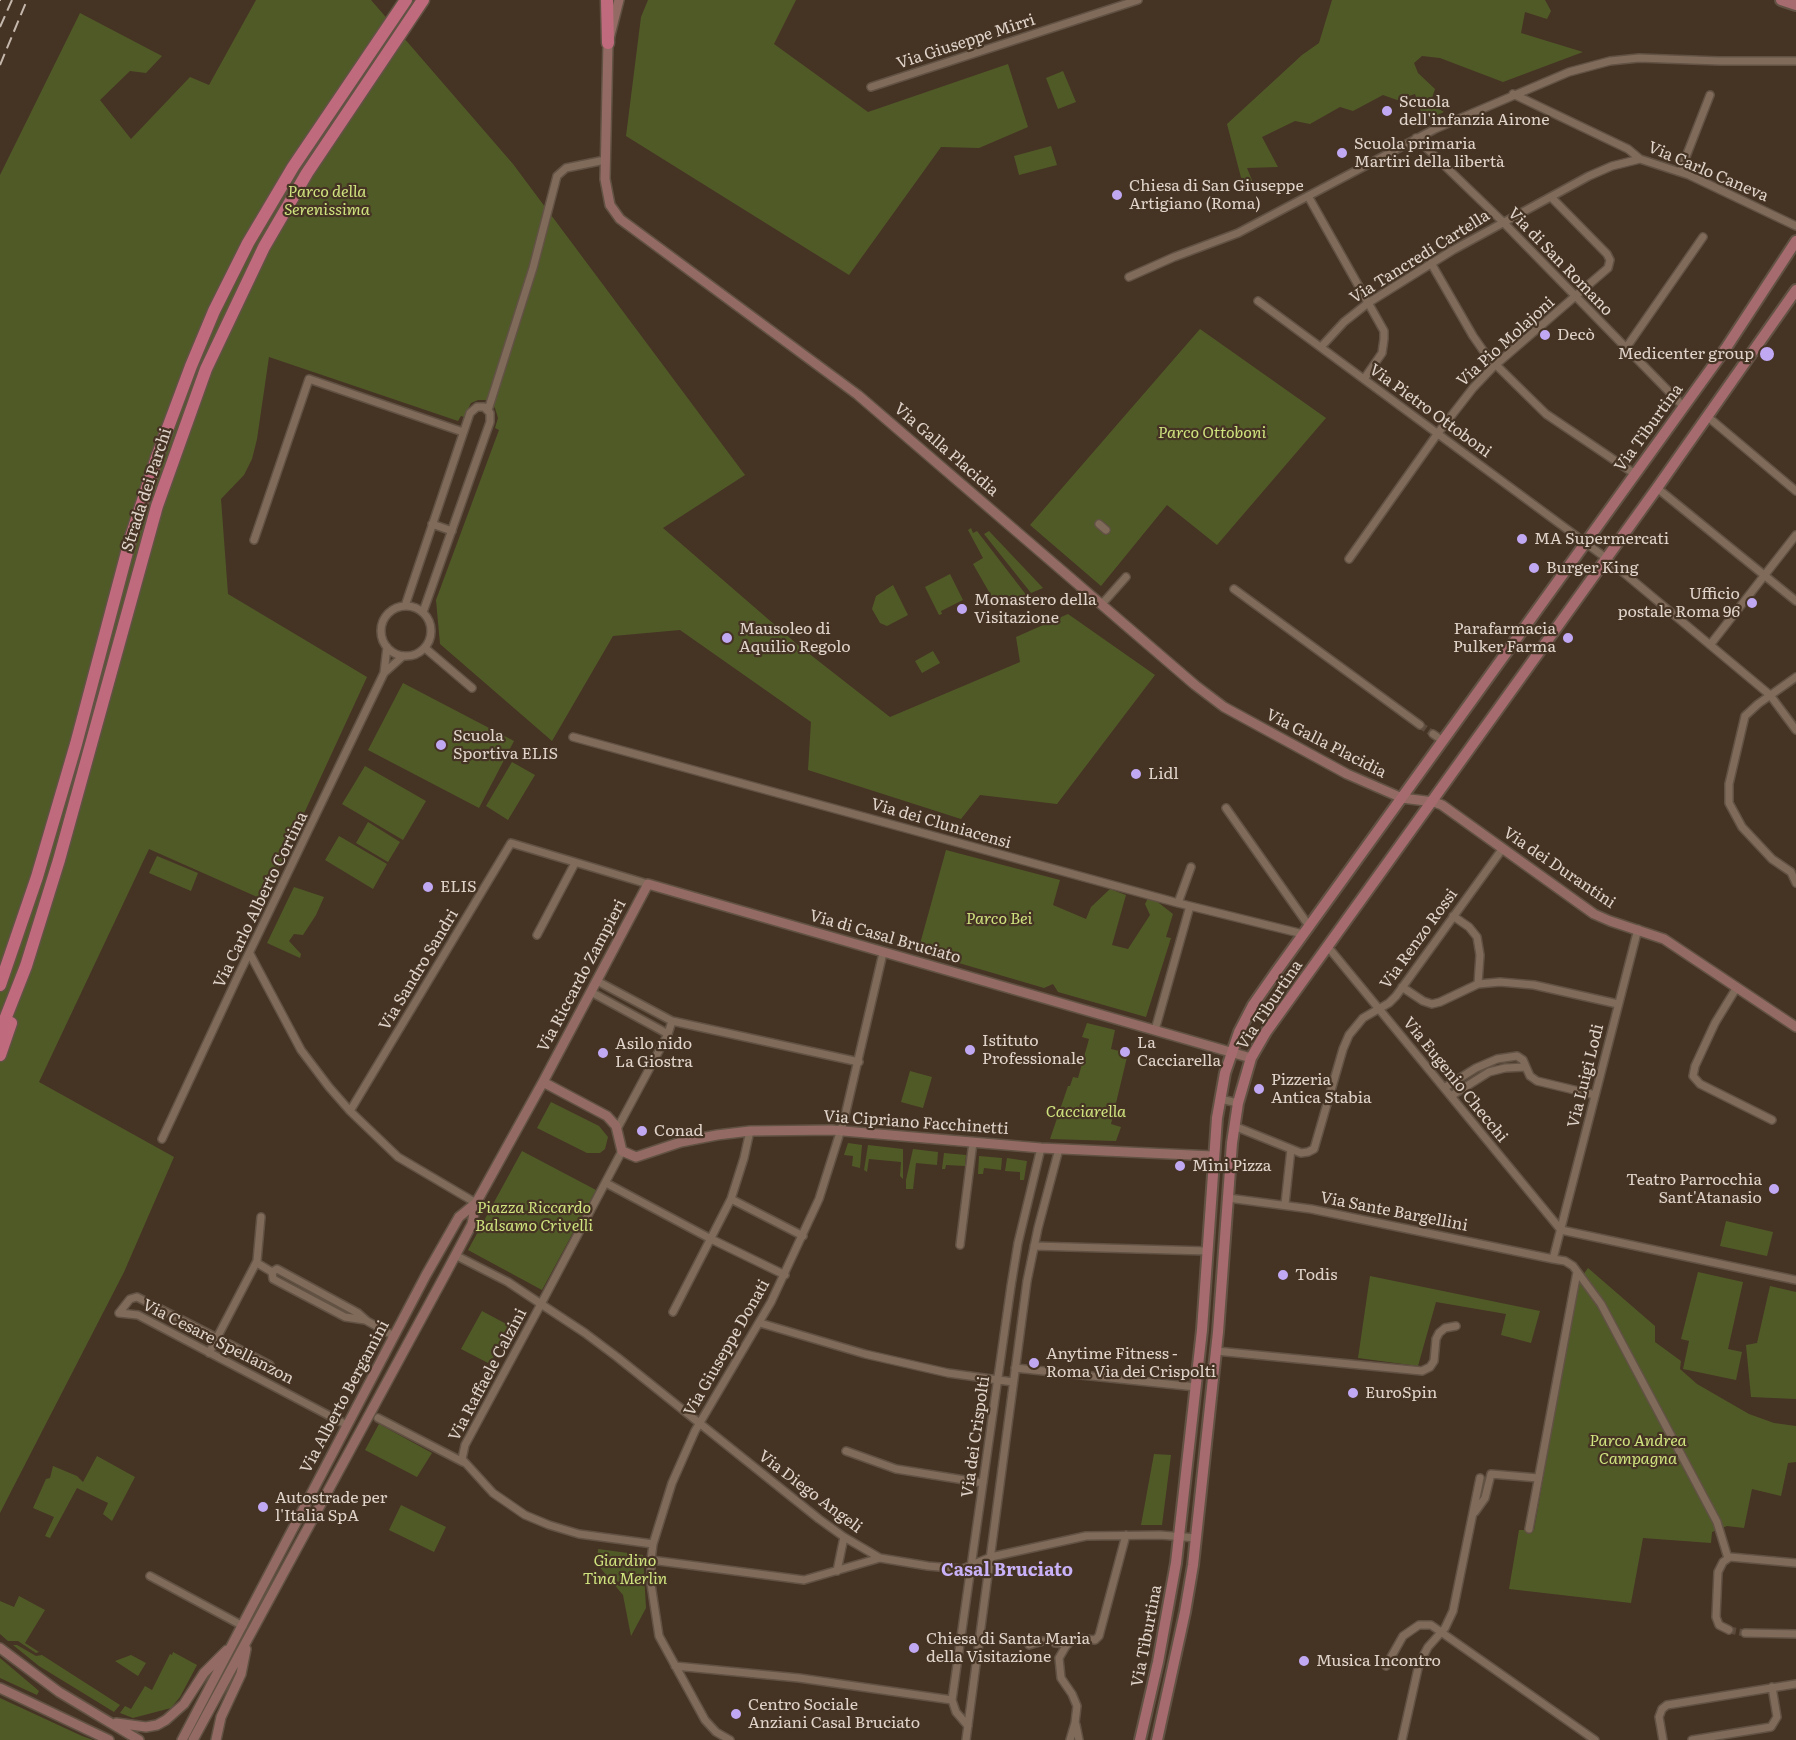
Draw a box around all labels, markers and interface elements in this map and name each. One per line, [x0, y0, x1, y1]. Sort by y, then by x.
street label: Via Giuseppe Mirri [894, 11, 1038, 73]
place label: Scuola dell'infanzia Airone [1399, 92, 1550, 130]
marker: Scuola dell'infanzia Airone [1380, 104, 1394, 118]
place label: Scuola primaria Martiri della libertà [1354, 134, 1505, 172]
street label: Via Carlo Caneva [1645, 138, 1771, 206]
marker: Scuola primaria Martiri della libertà [1335, 146, 1349, 160]
place label: Chiesa di San Giuseppe Artigiano (Roma) [1129, 176, 1304, 214]
park label: Parco della Serenissima [284, 182, 370, 220]
marker: Chiesa di San Giuseppe Artigiano (Roma) [1110, 188, 1124, 202]
street label: Via di San Romano [1503, 204, 1617, 320]
street label: Via Tancredi Cartella [1347, 206, 1493, 308]
street label: Via Pio Molajoni [1453, 293, 1559, 391]
place label: Decò [1557, 325, 1595, 345]
marker: Decò [1538, 328, 1552, 342]
place label: Medicenter group [1618, 344, 1754, 364]
marker: Medicenter group [1758, 345, 1776, 363]
street label: Via Pietro Ottoboni [1365, 360, 1495, 462]
street label: Via Tiburtina [1611, 380, 1687, 476]
street label: Via Galla Placidia [890, 399, 1002, 501]
park label: Parco Ottoboni [1158, 423, 1266, 443]
street label: Strada dei Parchi [118, 426, 176, 554]
place label: MA Supermercati [1534, 529, 1669, 549]
marker: MA Supermercati [1515, 532, 1529, 546]
place label: Burger King [1546, 558, 1639, 578]
marker: Burger King [1527, 561, 1541, 575]
place label: Ufficio postale Roma 96 [1618, 584, 1740, 622]
place label: Monastero della Visitazione [974, 590, 1097, 628]
marker: Ufficio postale Roma 96 [1745, 596, 1759, 610]
marker: Monastero della Visitazione [955, 602, 969, 616]
place label: Mausoleo di Aquilio Regolo [739, 619, 851, 657]
place label: Parafarmacia Pulker Farma [1453, 619, 1556, 657]
marker: Mausoleo di Aquilio Regolo [720, 631, 734, 645]
marker: Parafarmacia Pulker Farma [1561, 631, 1575, 645]
street label: Via Galla Placidia [1263, 705, 1389, 783]
place label: Scuola Sportiva ELIS [453, 726, 558, 764]
marker: Scuola Sportiva ELIS [434, 738, 448, 752]
place label: Lidl [1148, 764, 1179, 784]
marker: Lidl [1129, 767, 1143, 781]
street label: Via dei Cluniacensi [869, 795, 1013, 853]
street label: Via Carlo Alberto Cortina [210, 809, 312, 991]
street label: Via dei Durantini [1499, 823, 1619, 913]
place label: ELIS [440, 877, 476, 897]
marker: ELIS [421, 880, 435, 894]
street label: Via Renzo Rossi [1376, 885, 1462, 993]
street label: Via Riccardo Zampieri [534, 896, 630, 1056]
street label: Via Sandro Sandri [375, 906, 463, 1034]
street label: Via di Casal Bruciato [807, 906, 963, 968]
park label: Parco Bei [966, 909, 1032, 929]
street label: Via Tiburtina [1233, 957, 1307, 1053]
street label: Via Eugenio Checchi [1399, 1013, 1511, 1147]
street label: Via Luigi Lodi [1564, 1022, 1608, 1130]
place label: Istituto Professionale [982, 1031, 1084, 1069]
place label: La Cacciarella [1137, 1033, 1221, 1071]
place label: Asilo nido La Giostra [615, 1034, 693, 1072]
marker: Istituto Professionale [963, 1043, 977, 1057]
marker: La Cacciarella [1118, 1045, 1132, 1059]
marker: Asilo nido La Giostra [596, 1046, 610, 1060]
place label: Pizzeria Antica Stabia [1271, 1070, 1372, 1108]
marker: Pizzeria Antica Stabia [1252, 1082, 1266, 1096]
park label: Cacciarella [1046, 1102, 1126, 1122]
street label: Via Cipriano Facchinetti [823, 1107, 1009, 1139]
place label: Conad [654, 1121, 703, 1141]
marker: Conad [635, 1124, 649, 1138]
place label: Mini Pizza [1192, 1156, 1271, 1176]
marker: Mini Pizza [1173, 1159, 1187, 1173]
place label: Teatro Parrocchia Sant'Atanasio [1626, 1170, 1762, 1208]
marker: Teatro Parrocchia Sant'Atanasio [1767, 1182, 1781, 1196]
street label: Via Sante Bargellini [1319, 1188, 1469, 1236]
park label: Piazza Riccardo Balsamo Crivelli [475, 1198, 593, 1236]
place label: Todis [1295, 1265, 1337, 1285]
marker: Todis [1276, 1268, 1290, 1282]
street label: Via Giuseppe Donati [680, 1276, 774, 1420]
street label: Via Cesare Spellanzon [139, 1295, 297, 1389]
street label: Via Raffaele Calzini [445, 1305, 531, 1445]
street label: Via Alberto Bergamini [296, 1317, 394, 1477]
place label: Anytime Fitness - Roma Via dei Crispolti [1046, 1344, 1216, 1382]
marker: Anytime Fitness - Roma Via dei Crispolti [1027, 1356, 1041, 1370]
street label: Via dei Crispolti [958, 1375, 994, 1499]
place label: EuroSpin [1365, 1383, 1437, 1403]
marker: EuroSpin [1346, 1386, 1360, 1400]
park label: Parco Andrea Campagna [1589, 1431, 1687, 1469]
street label: Via Diego Angeli [754, 1447, 866, 1537]
place label: Autostrade per l'Italia SpA [275, 1488, 387, 1526]
marker: Autostrade per l'Italia SpA [256, 1500, 270, 1514]
park label: Giardino Tina Merlin [583, 1551, 667, 1589]
district label: Casal Bruciato [941, 1560, 1073, 1582]
street label: Via Tiburtina [1128, 1583, 1166, 1689]
place label: Chiesa di Santa Maria della Visitazione [926, 1629, 1090, 1667]
marker: Chiesa di Santa Maria della Visitazione [907, 1641, 921, 1655]
place label: Musica Incontro [1316, 1651, 1441, 1671]
marker: Musica Incontro [1297, 1654, 1311, 1668]
place label: Centro Sociale Anziani Casal Bruciato [748, 1695, 920, 1733]
marker: Centro Sociale Anziani Casal Bruciato [729, 1707, 743, 1721]

